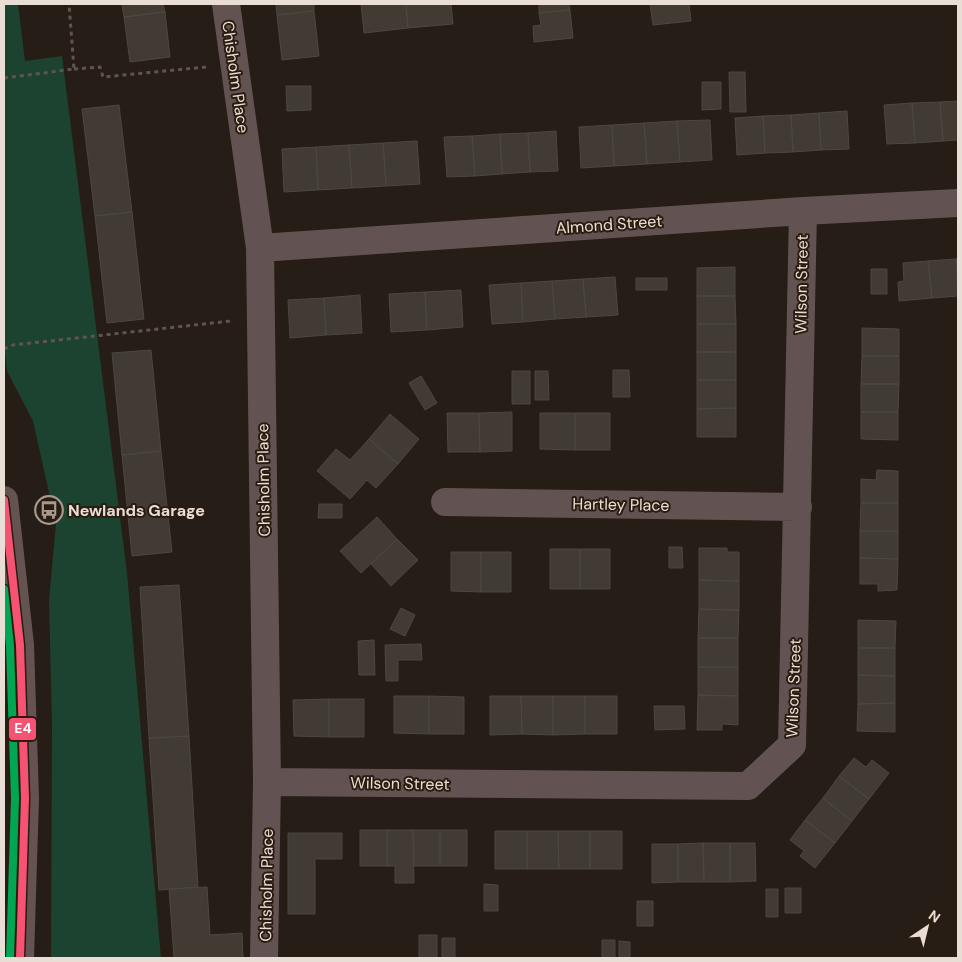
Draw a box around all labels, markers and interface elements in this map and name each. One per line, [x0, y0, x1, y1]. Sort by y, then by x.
street label: Chisholm Place [217, 20, 254, 135]
street label: Almond Street [555, 210, 663, 239]
street label: Wilson Street [790, 234, 813, 334]
street label: Chisholm Place [252, 423, 275, 537]
street label: Hartley Place [572, 493, 670, 516]
bus stop icon: Newlands Garage [34, 495, 64, 525]
place label: Newlands Garage [68, 500, 205, 521]
street label: Wilson Street [781, 638, 806, 738]
line badge: E4 [8, 717, 37, 741]
text: E4 [14, 719, 32, 737]
street label: Wilson Street [350, 772, 450, 795]
street label: Chisholm Place [255, 828, 278, 942]
north arrow [902, 902, 952, 952]
text: N [925, 906, 944, 927]

